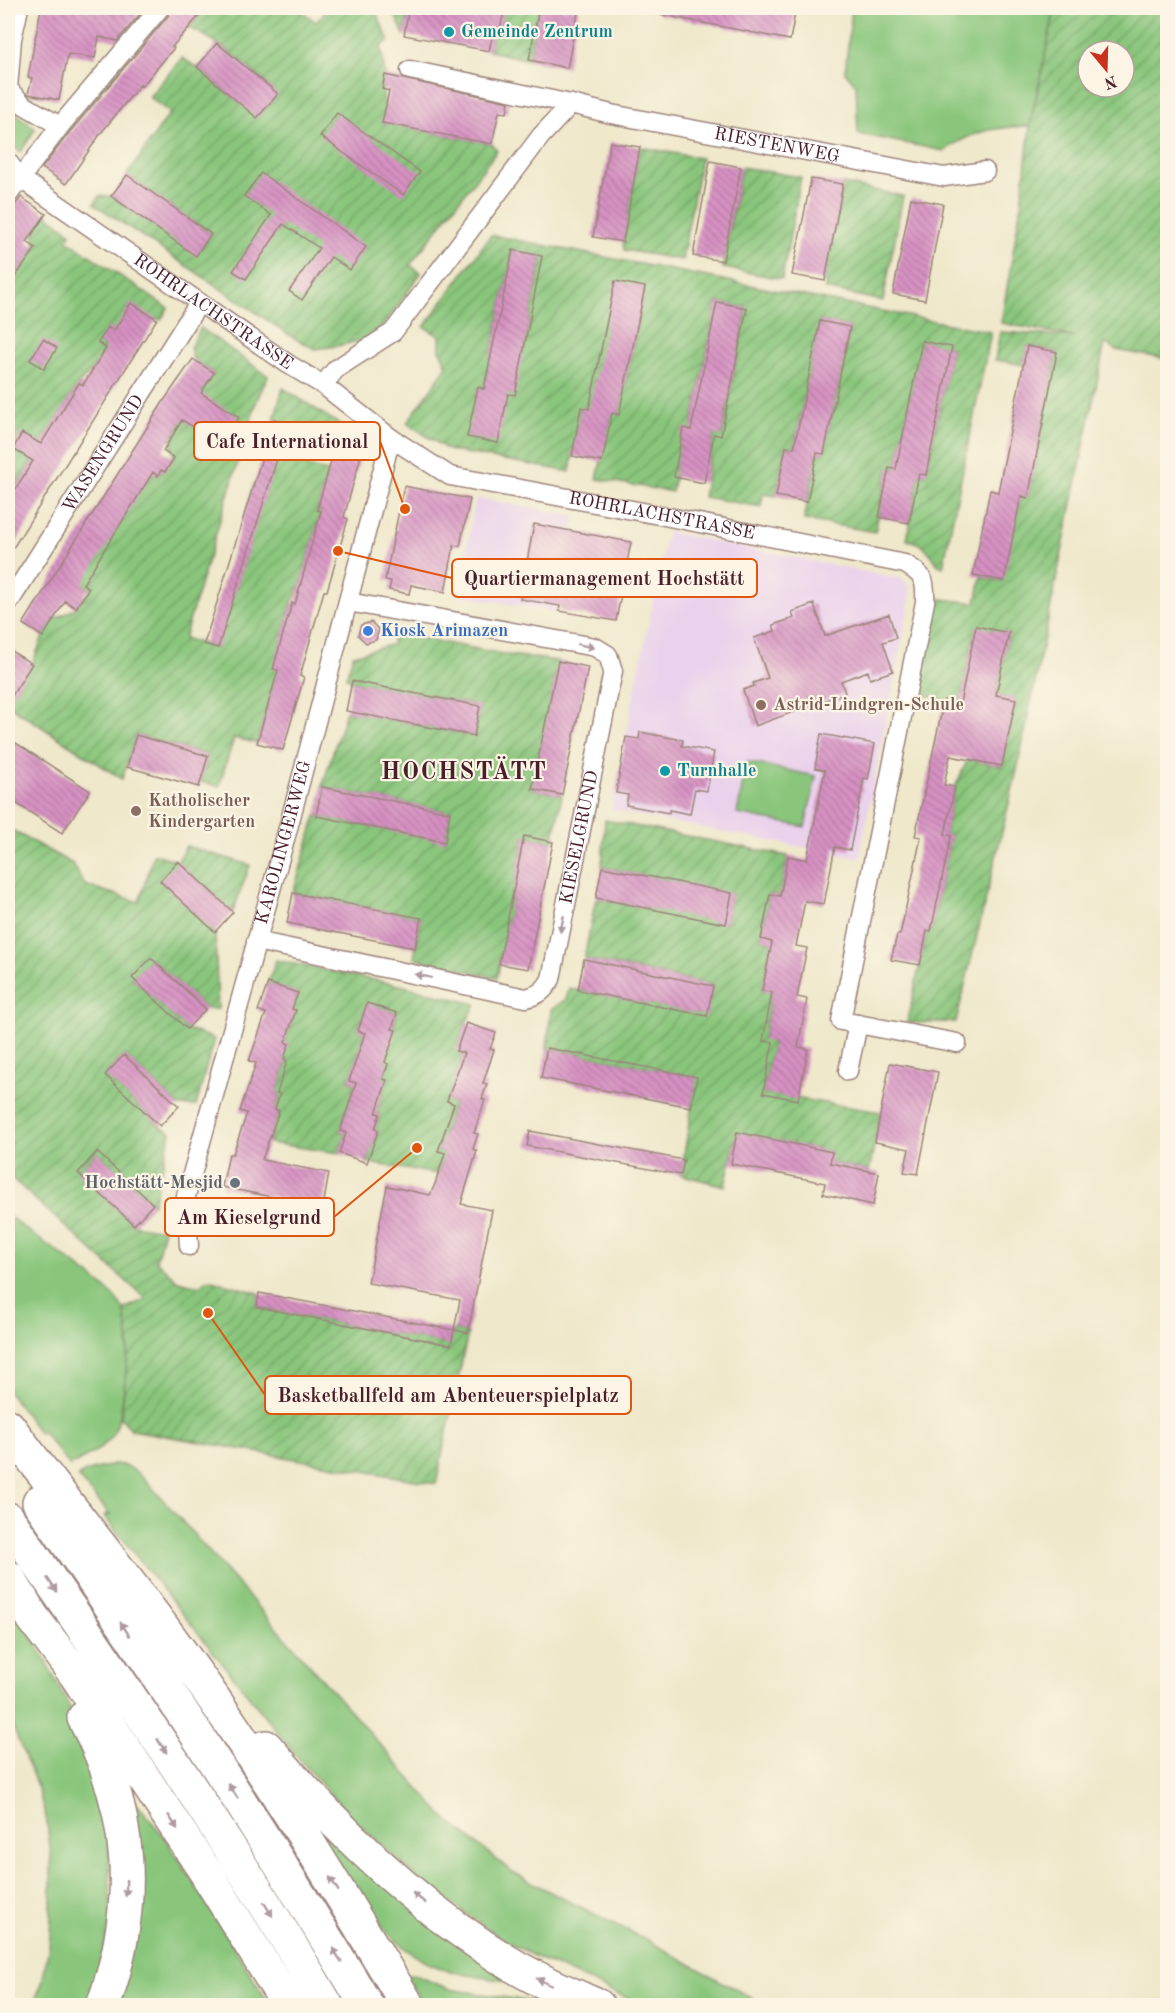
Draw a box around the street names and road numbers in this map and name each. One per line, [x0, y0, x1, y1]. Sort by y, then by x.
street label: RIESTENWEG [713, 125, 841, 166]
street label: ROHRLACHSTRASSE [130, 251, 296, 373]
street label: WASENGRUND [60, 392, 147, 516]
street label: ROHRLACHSTRASSE [567, 489, 756, 543]
street label: KAROLINGERWEG [253, 759, 314, 926]
street label: KIESELGRUND [557, 769, 602, 906]

